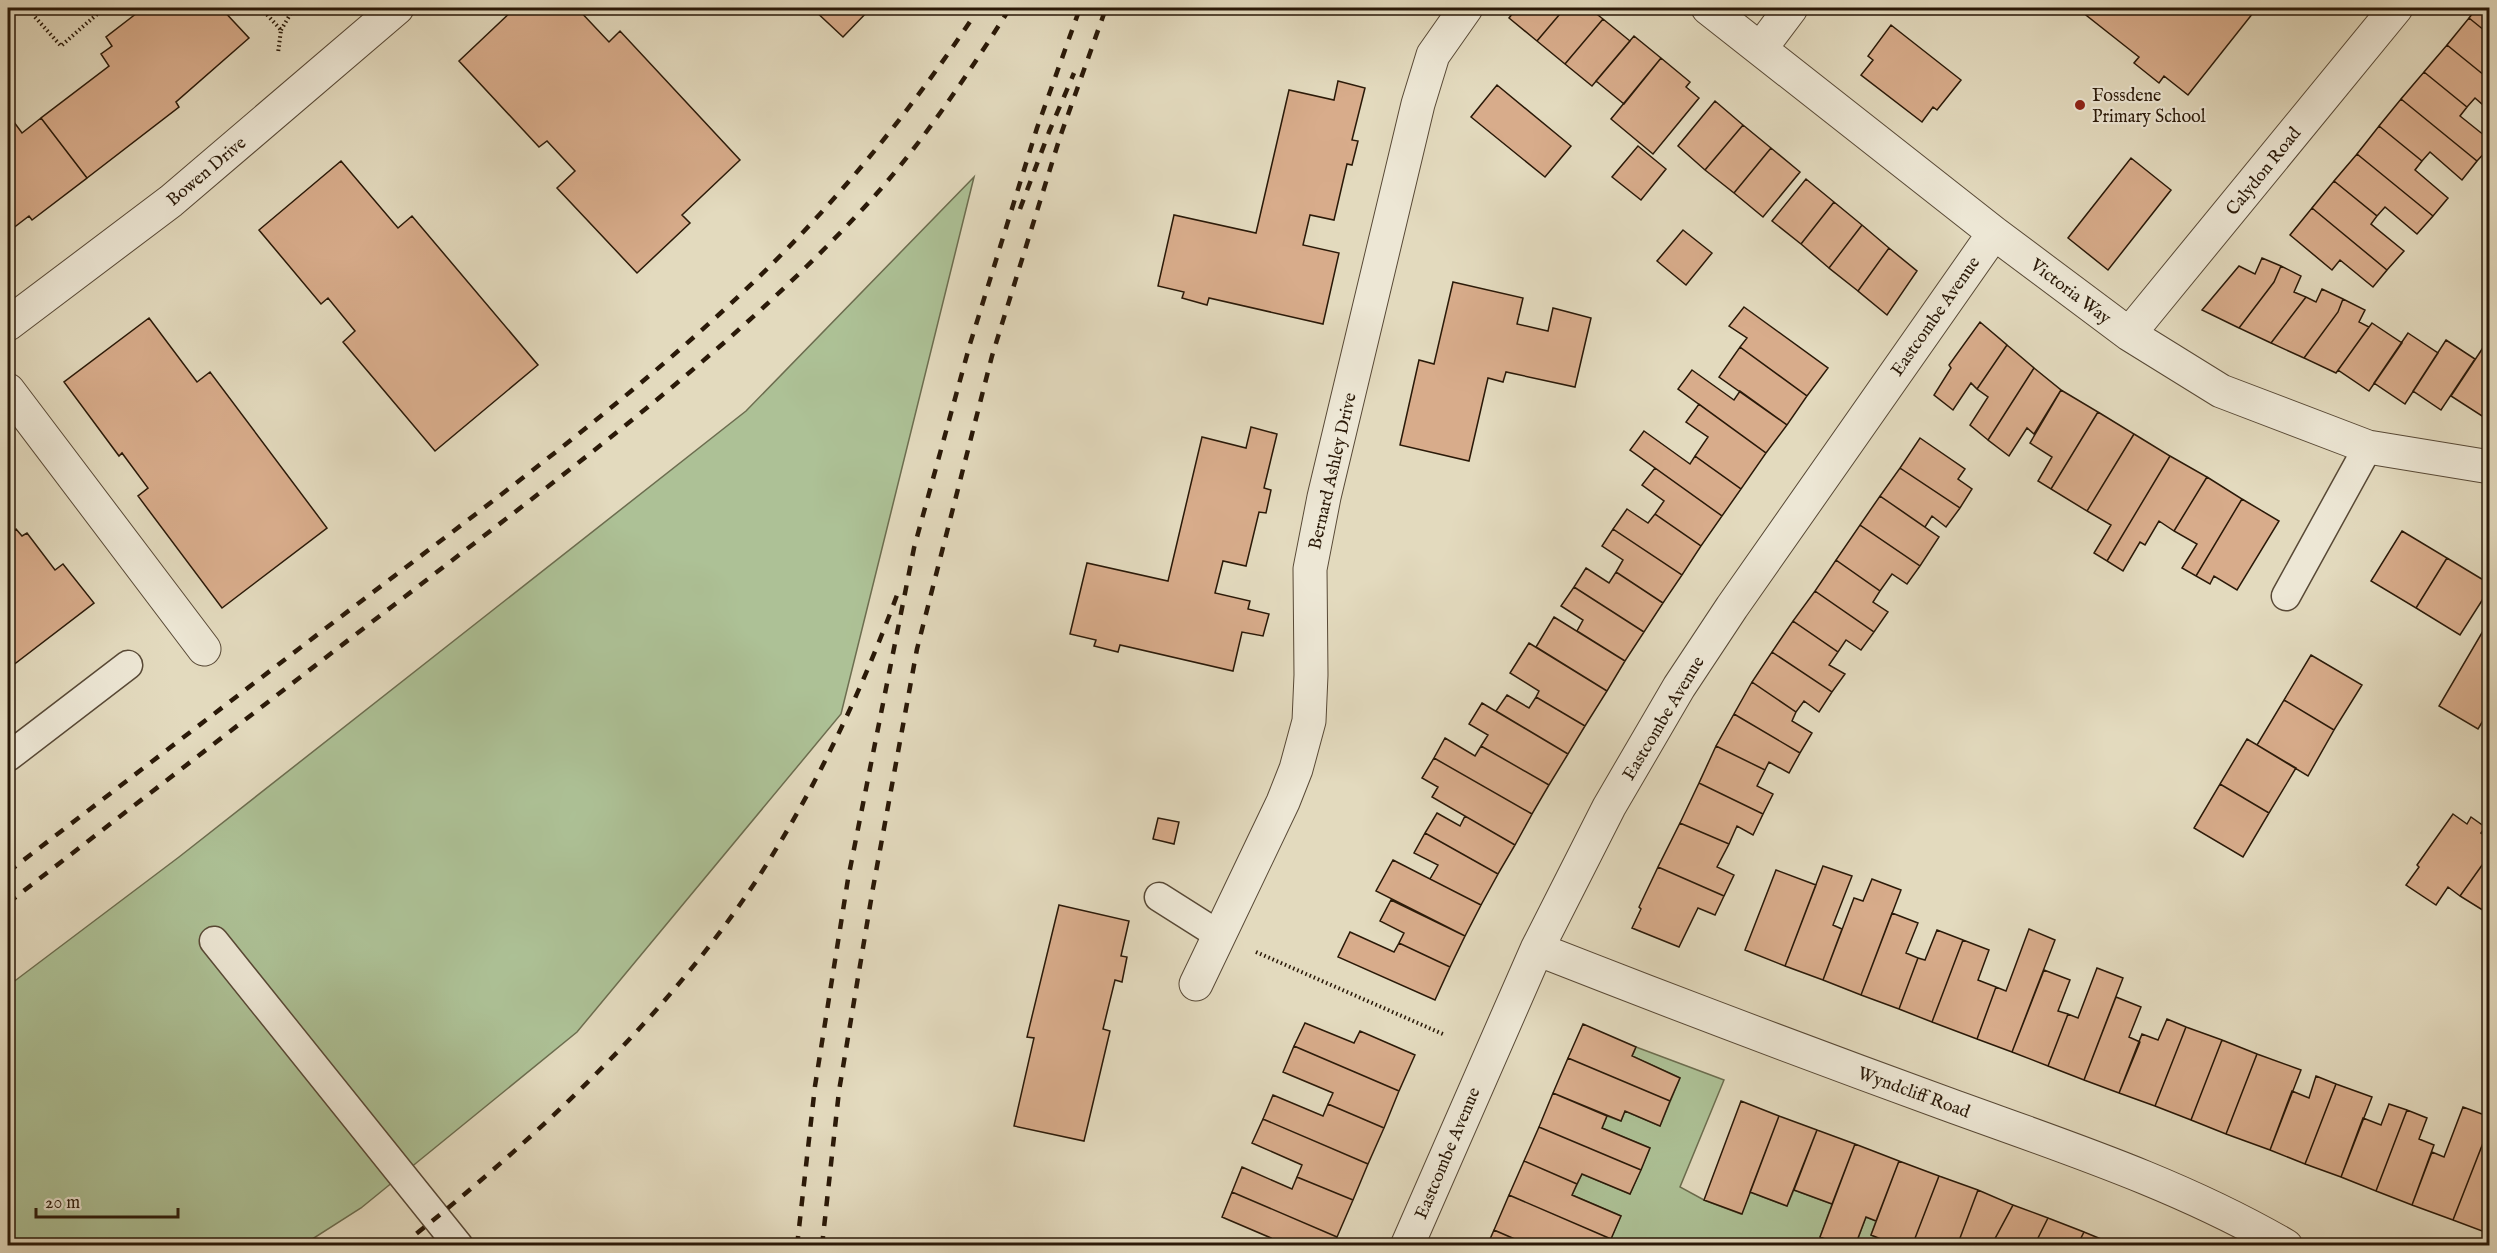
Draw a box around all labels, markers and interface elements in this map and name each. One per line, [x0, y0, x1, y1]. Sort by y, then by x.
place label: Fossdene Primary School [2092, 85, 2206, 129]
marker: Fossdene Primary School [2073, 98, 2087, 112]
street label: Calydon Road [2221, 123, 2307, 221]
street label: Bowen Drive [162, 132, 251, 212]
street label: Eastcombe Avenue [1886, 253, 1986, 381]
street label: Victoria Way [2024, 254, 2115, 330]
street label: Bernard Ashley Drive [1304, 391, 1363, 552]
street label: Eastcombe Avenue [1618, 652, 1710, 785]
street label: Wyndcliff Road [1854, 1062, 1973, 1124]
street label: Eastcombe Avenue [1410, 1084, 1486, 1223]
scale bar [36, 1181, 178, 1219]
text: 20 m [45, 1192, 80, 1215]

